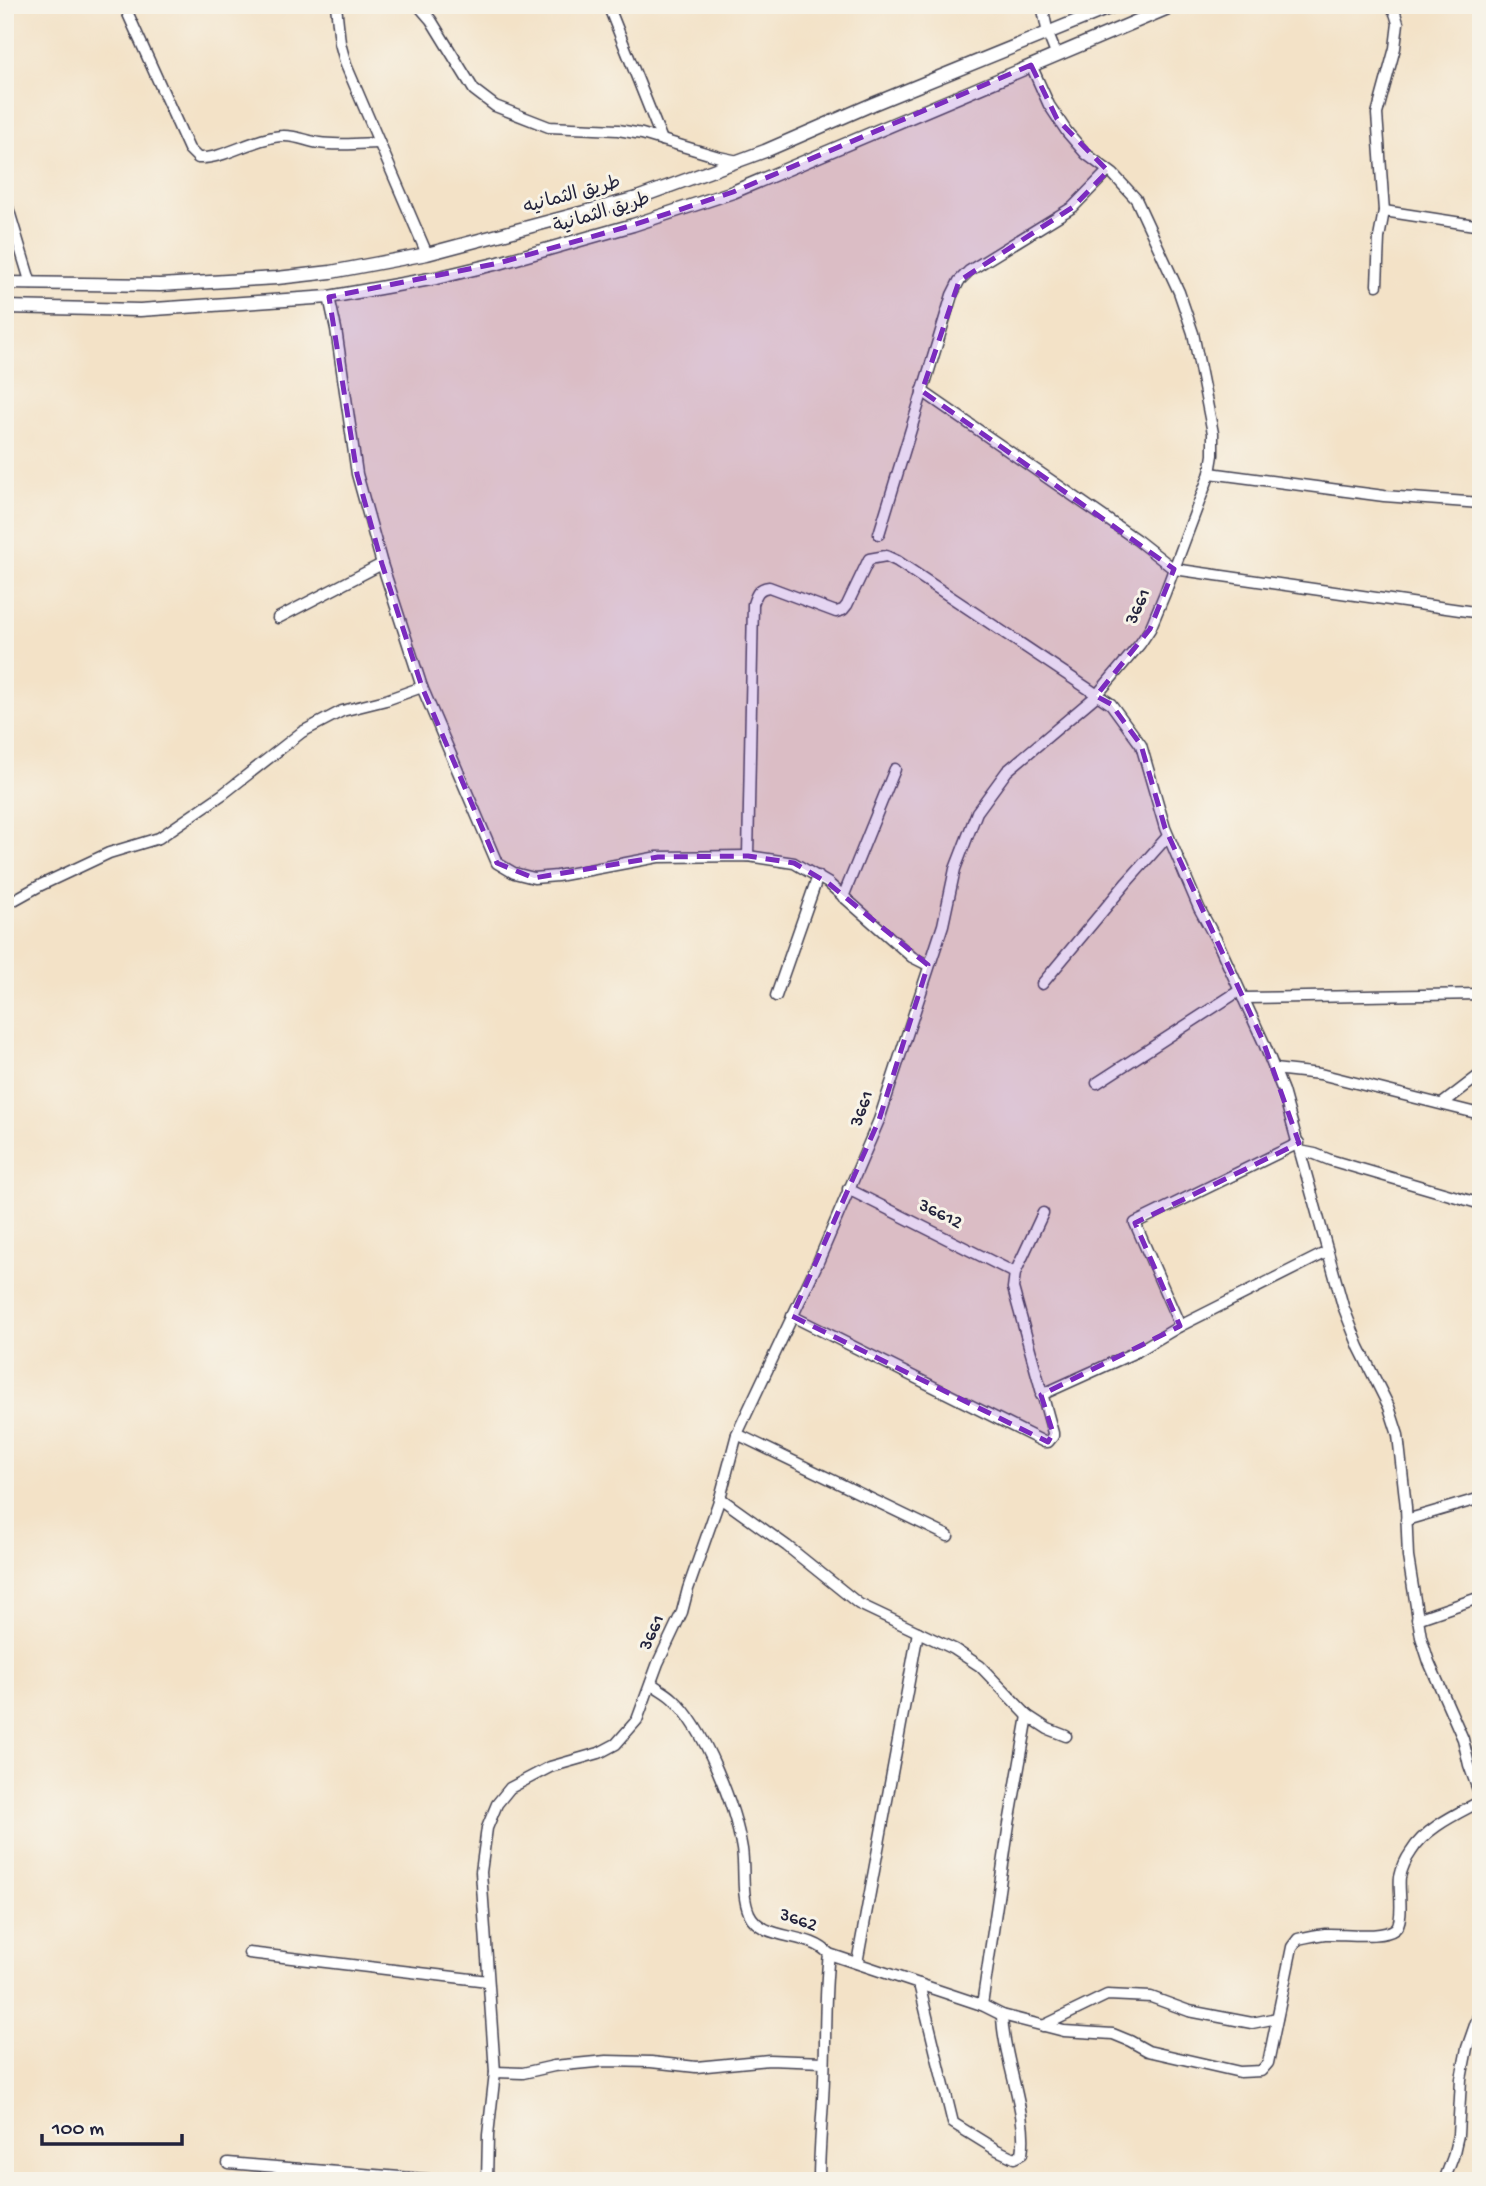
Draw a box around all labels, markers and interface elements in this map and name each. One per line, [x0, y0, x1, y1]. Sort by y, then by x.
street label: طريق الثمانيه [521, 172, 623, 220]
street label: طريق الثمانية [551, 188, 653, 240]
street label: 3661 [1120, 585, 1157, 629]
street label: 3661 [845, 1088, 880, 1131]
street label: 36612 [913, 1194, 966, 1235]
street label: 3661 [634, 1611, 671, 1655]
street label: 3662 [775, 1904, 820, 1938]
scale bar [42, 2102, 182, 2146]
text: 100 m [51, 2118, 104, 2143]

